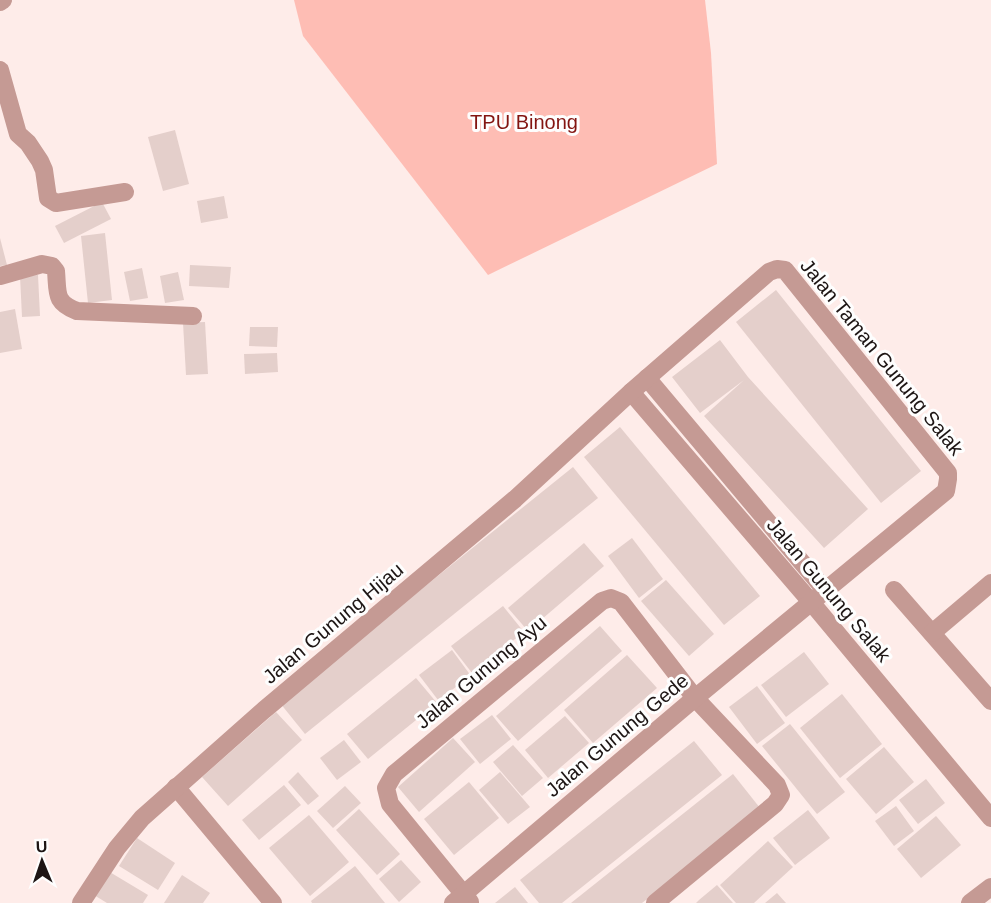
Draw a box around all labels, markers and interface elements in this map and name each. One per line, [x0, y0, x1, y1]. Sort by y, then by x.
park label: TPU Binong [470, 111, 578, 133]
street label: Jalan Taman Gunung Salak [796, 255, 968, 460]
street label: Jalan Gunung Salak [763, 514, 896, 667]
street label: Jalan Gunung Hijau [259, 558, 407, 688]
street label: Jalan Gunung Ayu [411, 611, 551, 733]
street label: Jalan Gunung Gede [541, 669, 693, 801]
north arrow [12, 831, 72, 891]
text: U [35, 838, 48, 855]

